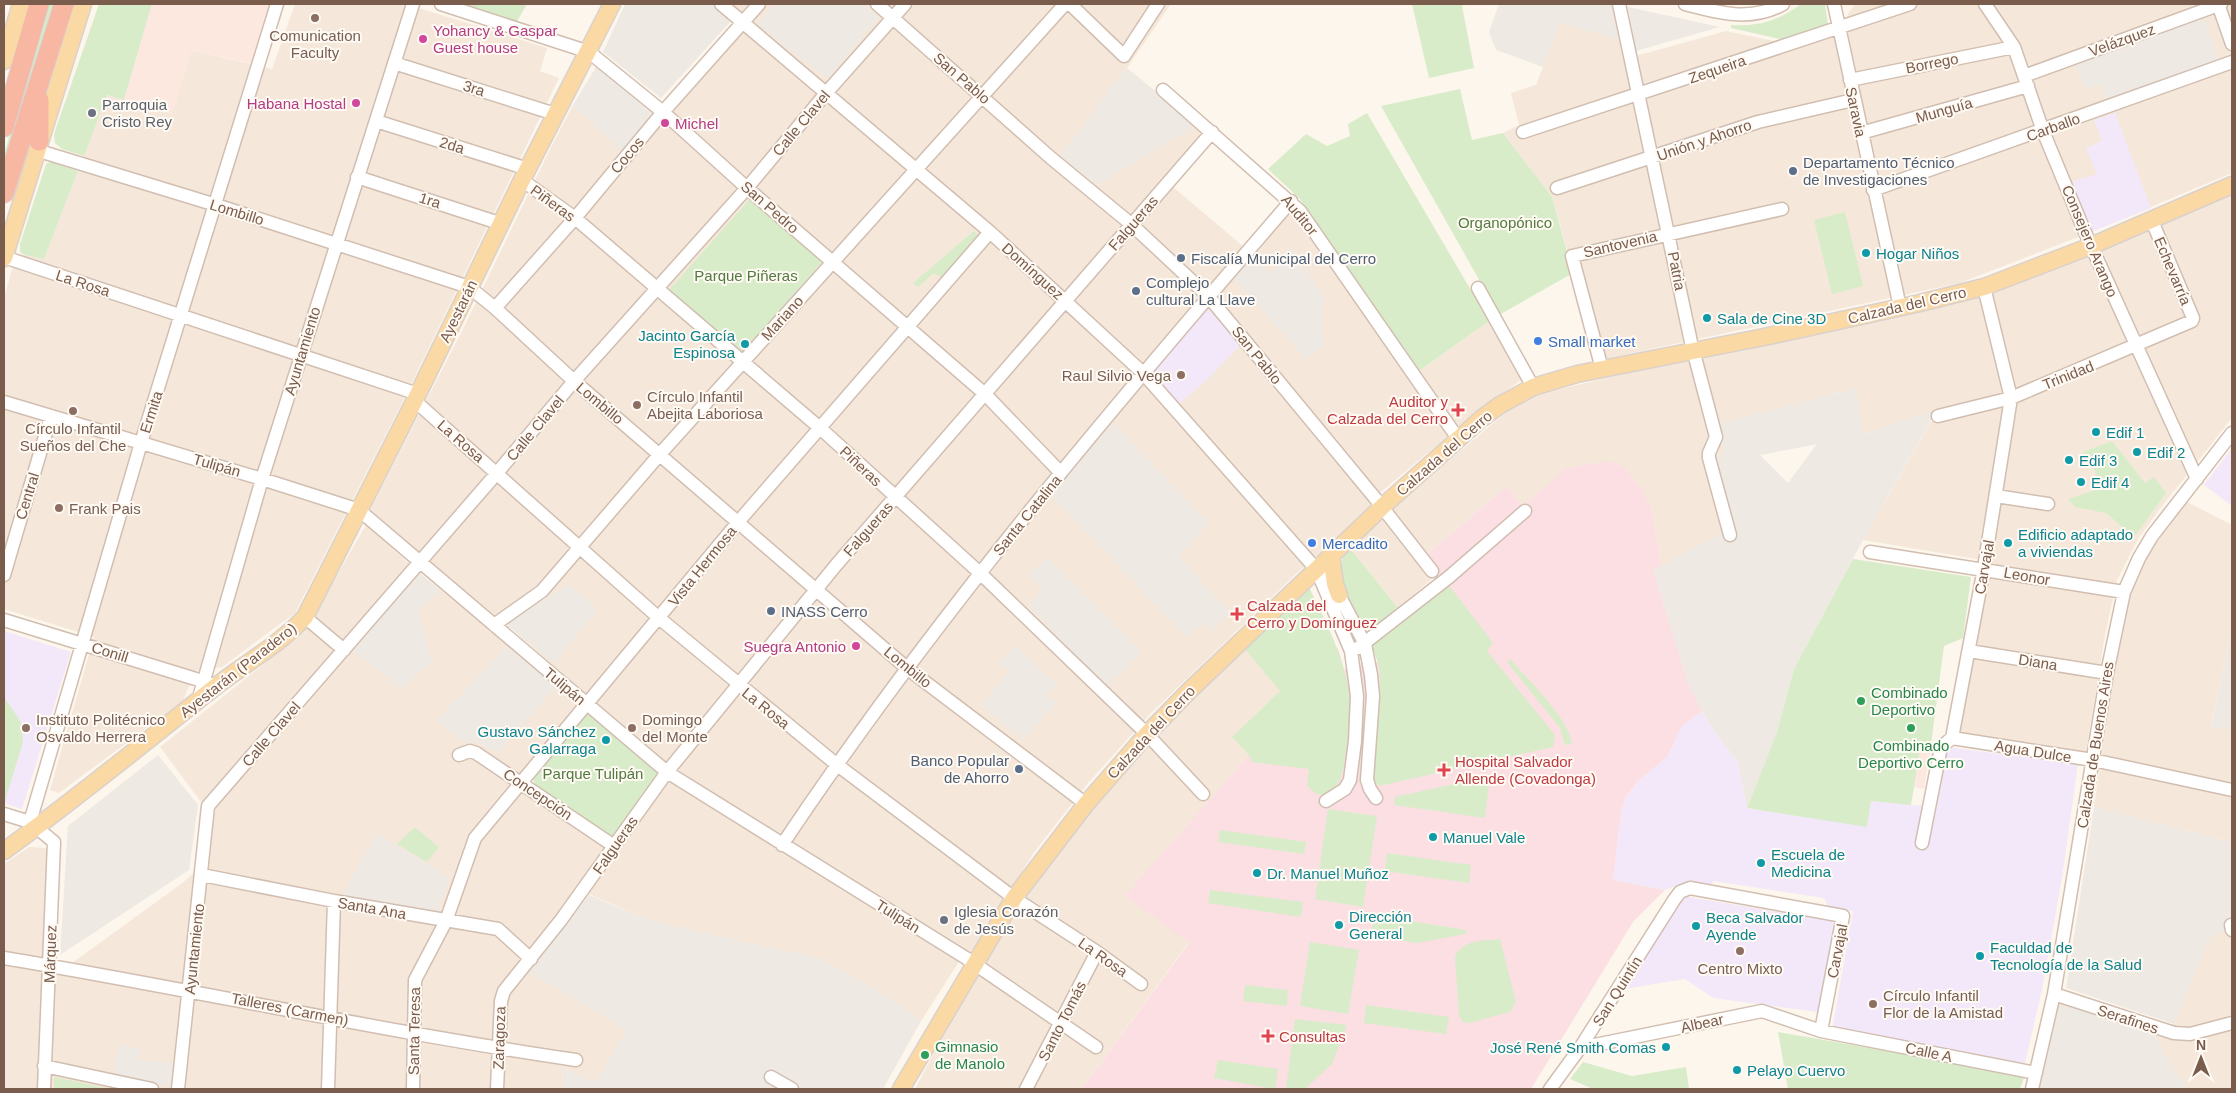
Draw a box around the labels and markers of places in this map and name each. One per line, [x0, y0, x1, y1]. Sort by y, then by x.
marker: Comunication Faculty [309, 12, 321, 24]
place label: Yohancy & Gaspar Guest house [433, 22, 558, 56]
place label: Comunication Faculty [269, 27, 361, 61]
marker: Yohancy & Gaspar Guest house [417, 33, 429, 45]
place label: Habana Hostal [247, 95, 346, 112]
place label: Parroquia Cristo Rey [102, 96, 173, 130]
marker: Habana Hostal [350, 97, 362, 109]
marker: Parroquia Cristo Rey [86, 107, 98, 119]
place label: Michel [675, 115, 718, 132]
marker: Michel [659, 117, 671, 129]
place label: Departamento Técnico de Investigaciones [1803, 154, 1954, 188]
marker: Departamento Técnico de Investigaciones [1787, 165, 1799, 177]
place label: Hogar Niños [1876, 245, 1959, 262]
marker: Hogar Niños [1860, 247, 1872, 259]
place label: Fiscalía Municipal del Cerro [1191, 250, 1376, 267]
marker: Fiscalía Municipal del Cerro [1175, 252, 1187, 264]
place label: Complejo cultural La Llave [1146, 274, 1255, 308]
marker: Complejo cultural La Llave [1130, 285, 1142, 297]
place label: Sala de Cine 3D [1717, 310, 1826, 327]
marker: Sala de Cine 3D [1701, 312, 1713, 324]
place label: Jacinto García Espinosa [638, 327, 736, 361]
place label: Small market [1548, 333, 1636, 350]
marker: Small market [1532, 335, 1544, 347]
marker: Jacinto García Espinosa [739, 338, 751, 350]
place label: Raul Silvio Vega [1062, 367, 1172, 384]
marker: Raul Silvio Vega [1175, 369, 1187, 381]
place label: Círculo Infantil Abejita Laboriosa [647, 388, 764, 422]
place label: Auditor y Calzada del Cerro [1327, 393, 1448, 427]
marker: Círculo Infantil Abejita Laboriosa [631, 399, 643, 411]
marker: Auditor y Calzada del Cerro [1452, 404, 1464, 416]
marker: Círculo Infantil Sueños del Che [67, 405, 79, 417]
place label: Círculo Infantil Sueños del Che [20, 420, 126, 454]
place label: Edif 1 [2106, 424, 2144, 441]
marker: Edif 1 [2090, 426, 2102, 438]
place label: Edif 2 [2147, 444, 2185, 461]
marker: Edif 2 [2131, 446, 2143, 458]
place label: Edif 3 [2079, 452, 2117, 469]
marker: Edif 3 [2063, 454, 2075, 466]
place label: Edif 4 [2091, 474, 2129, 491]
marker: Edif 4 [2075, 476, 2087, 488]
place label: Frank Pais [69, 500, 141, 517]
marker: Frank Pais [53, 502, 65, 514]
place label: Edificio adaptado a viviendas [2018, 526, 2133, 560]
place label: Mercadito [1322, 535, 1388, 552]
marker: Mercadito [1306, 537, 1318, 549]
marker: Edificio adaptado a viviendas [2002, 537, 2014, 549]
place label: Calzada del Cerro y Domínguez [1247, 597, 1377, 631]
place label: INASS Cerro [781, 603, 868, 620]
marker: INASS Cerro [765, 605, 777, 617]
marker: Calzada del Cerro y Domínguez [1231, 608, 1243, 620]
place label: Suegra Antonio [743, 638, 846, 655]
marker: Suegra Antonio [850, 640, 862, 652]
place label: Combinado Deportivo [1871, 684, 1948, 718]
marker: Combinado Deportivo [1855, 695, 1867, 707]
place label: Instituto Politécnico Osvaldo Herrera [36, 711, 165, 745]
place label: Domingo del Monte [642, 711, 708, 745]
marker: Instituto Politécnico Osvaldo Herrera [20, 722, 32, 734]
marker: Domingo del Monte [626, 722, 638, 734]
marker: Combinado Deportivo Cerro [1905, 722, 1917, 734]
place label: Gustavo Sánchez Galarraga [478, 723, 597, 757]
marker: Gustavo Sánchez Galarraga [600, 734, 612, 746]
place label: Combinado Deportivo Cerro [1858, 737, 1964, 771]
place label: Banco Popular de Ahorro [911, 752, 1009, 786]
place label: Hospital Salvador Allende (Covadonga) [1455, 753, 1596, 787]
marker: Banco Popular de Ahorro [1013, 763, 1025, 775]
marker: Hospital Salvador Allende (Covadonga) [1437, 763, 1451, 777]
place label: Manuel Vale [1443, 829, 1525, 846]
marker: Manuel Vale [1427, 831, 1439, 843]
place label: Escuela de Medicina [1771, 846, 1845, 880]
marker: Escuela de Medicina [1755, 857, 1767, 869]
place label: Dr. Manuel Muñoz [1267, 865, 1389, 882]
marker: Dr. Manuel Muñoz [1251, 867, 1263, 879]
place label: Iglesia Corazón de Jesús [954, 903, 1058, 937]
place label: Dirección General [1349, 908, 1412, 942]
place label: Beca Salvador Ayende [1706, 909, 1804, 943]
marker: Iglesia Corazón de Jesús [938, 914, 950, 926]
marker: Dirección General [1333, 919, 1345, 931]
marker: Beca Salvador Ayende [1690, 920, 1702, 932]
place label: Faculdad de Tecnología de la Salud [1990, 939, 2142, 973]
marker: Centro Mixto [1734, 945, 1746, 957]
marker: Faculdad de Tecnología de la Salud [1974, 950, 1986, 962]
place label: Centro Mixto [1697, 960, 1783, 977]
place label: Círculo Infantil Flor de la Amistad [1883, 987, 2003, 1021]
marker: Círculo Infantil Flor de la Amistad [1867, 998, 1879, 1010]
place label: Consultas [1279, 1028, 1346, 1045]
marker: Consultas [1261, 1029, 1275, 1043]
place label: Gimnasio de Manolo [935, 1038, 1005, 1072]
place label: José René Smith Comas [1490, 1039, 1656, 1056]
marker: José René Smith Comas [1660, 1041, 1672, 1053]
marker: Gimnasio de Manolo [919, 1049, 931, 1061]
place label: Pelayo Cuervo [1747, 1062, 1845, 1079]
marker: Pelayo Cuervo [1731, 1064, 1743, 1076]

